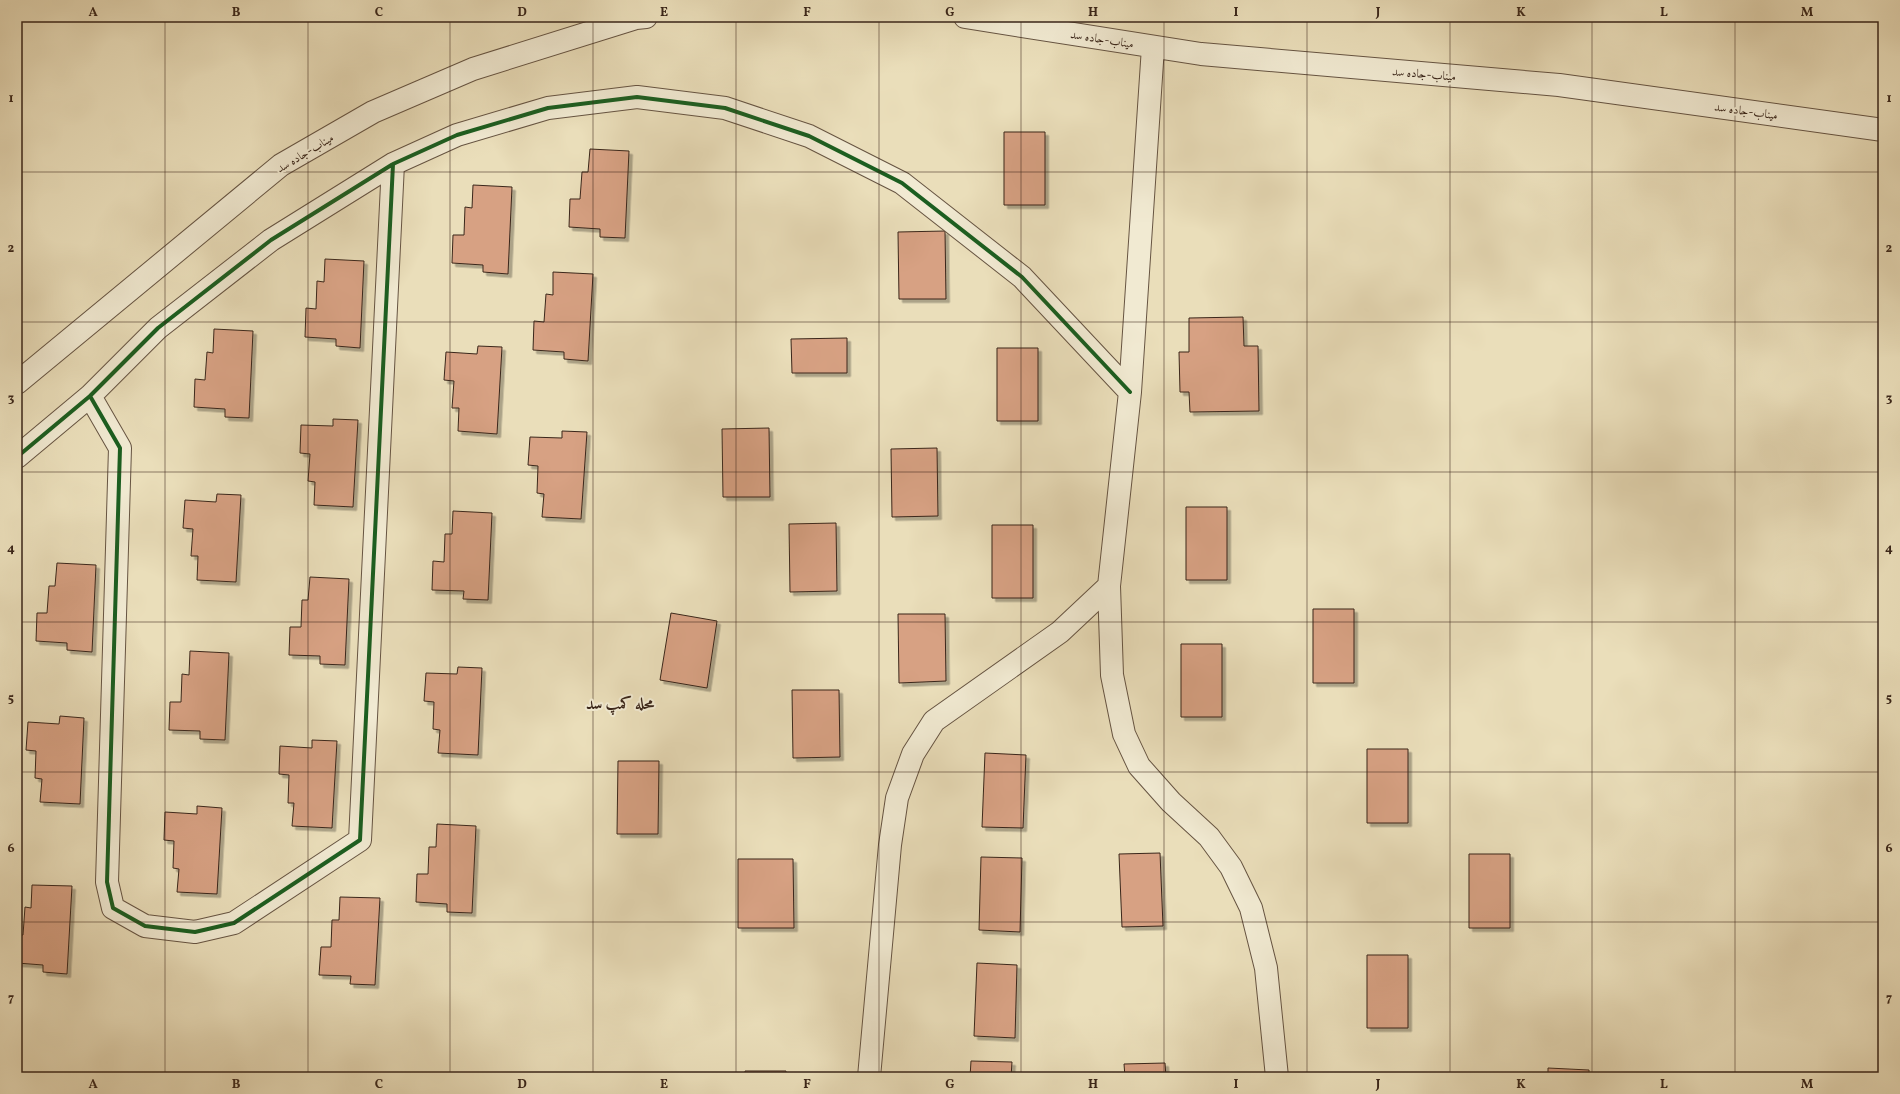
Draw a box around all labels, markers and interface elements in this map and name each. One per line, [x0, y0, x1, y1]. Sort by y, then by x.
text: A [88, 4, 98, 22]
text: B [232, 4, 241, 22]
text: C [375, 4, 383, 22]
text: D [517, 4, 527, 22]
text: E [660, 4, 668, 22]
text: F [803, 4, 811, 22]
text: G [945, 4, 955, 22]
text: H [1088, 4, 1098, 22]
text: I [1234, 4, 1239, 22]
text: J [1375, 4, 1381, 22]
text: K [1516, 4, 1526, 22]
text: L [1660, 4, 1668, 22]
text: M [1801, 4, 1814, 22]
street label: میناب-جاده سد [1069, 27, 1135, 53]
street label: میناب-جاده سد [1391, 64, 1457, 86]
text: 1 [8, 90, 14, 108]
text: 1 [1886, 90, 1892, 108]
street label: میناب-جاده سد [1713, 100, 1779, 124]
street label: میناب-جاده سد [274, 130, 337, 177]
text: 2 [8, 240, 15, 258]
text: 2 [1886, 240, 1893, 258]
text: 3 [8, 390, 15, 408]
text: 3 [1886, 390, 1893, 408]
text: 4 [7, 540, 15, 558]
text: 4 [1885, 540, 1893, 558]
text: 5 [8, 690, 14, 708]
text: 5 [1886, 690, 1892, 708]
district label: محله کمپ سد [586, 694, 655, 716]
text: 6 [7, 840, 15, 858]
text: 6 [1885, 840, 1893, 858]
text: 7 [8, 990, 14, 1008]
text: 7 [1886, 990, 1892, 1008]
text: A [88, 1076, 98, 1094]
text: B [232, 1076, 241, 1094]
text: C [375, 1076, 383, 1094]
text: D [517, 1076, 527, 1094]
text: E [660, 1076, 668, 1094]
text: F [803, 1076, 811, 1094]
text: G [945, 1076, 955, 1094]
text: H [1088, 1076, 1098, 1094]
text: I [1234, 1076, 1239, 1094]
text: J [1375, 1076, 1381, 1094]
text: K [1516, 1076, 1526, 1094]
text: L [1660, 1076, 1668, 1094]
text: M [1801, 1076, 1814, 1094]

